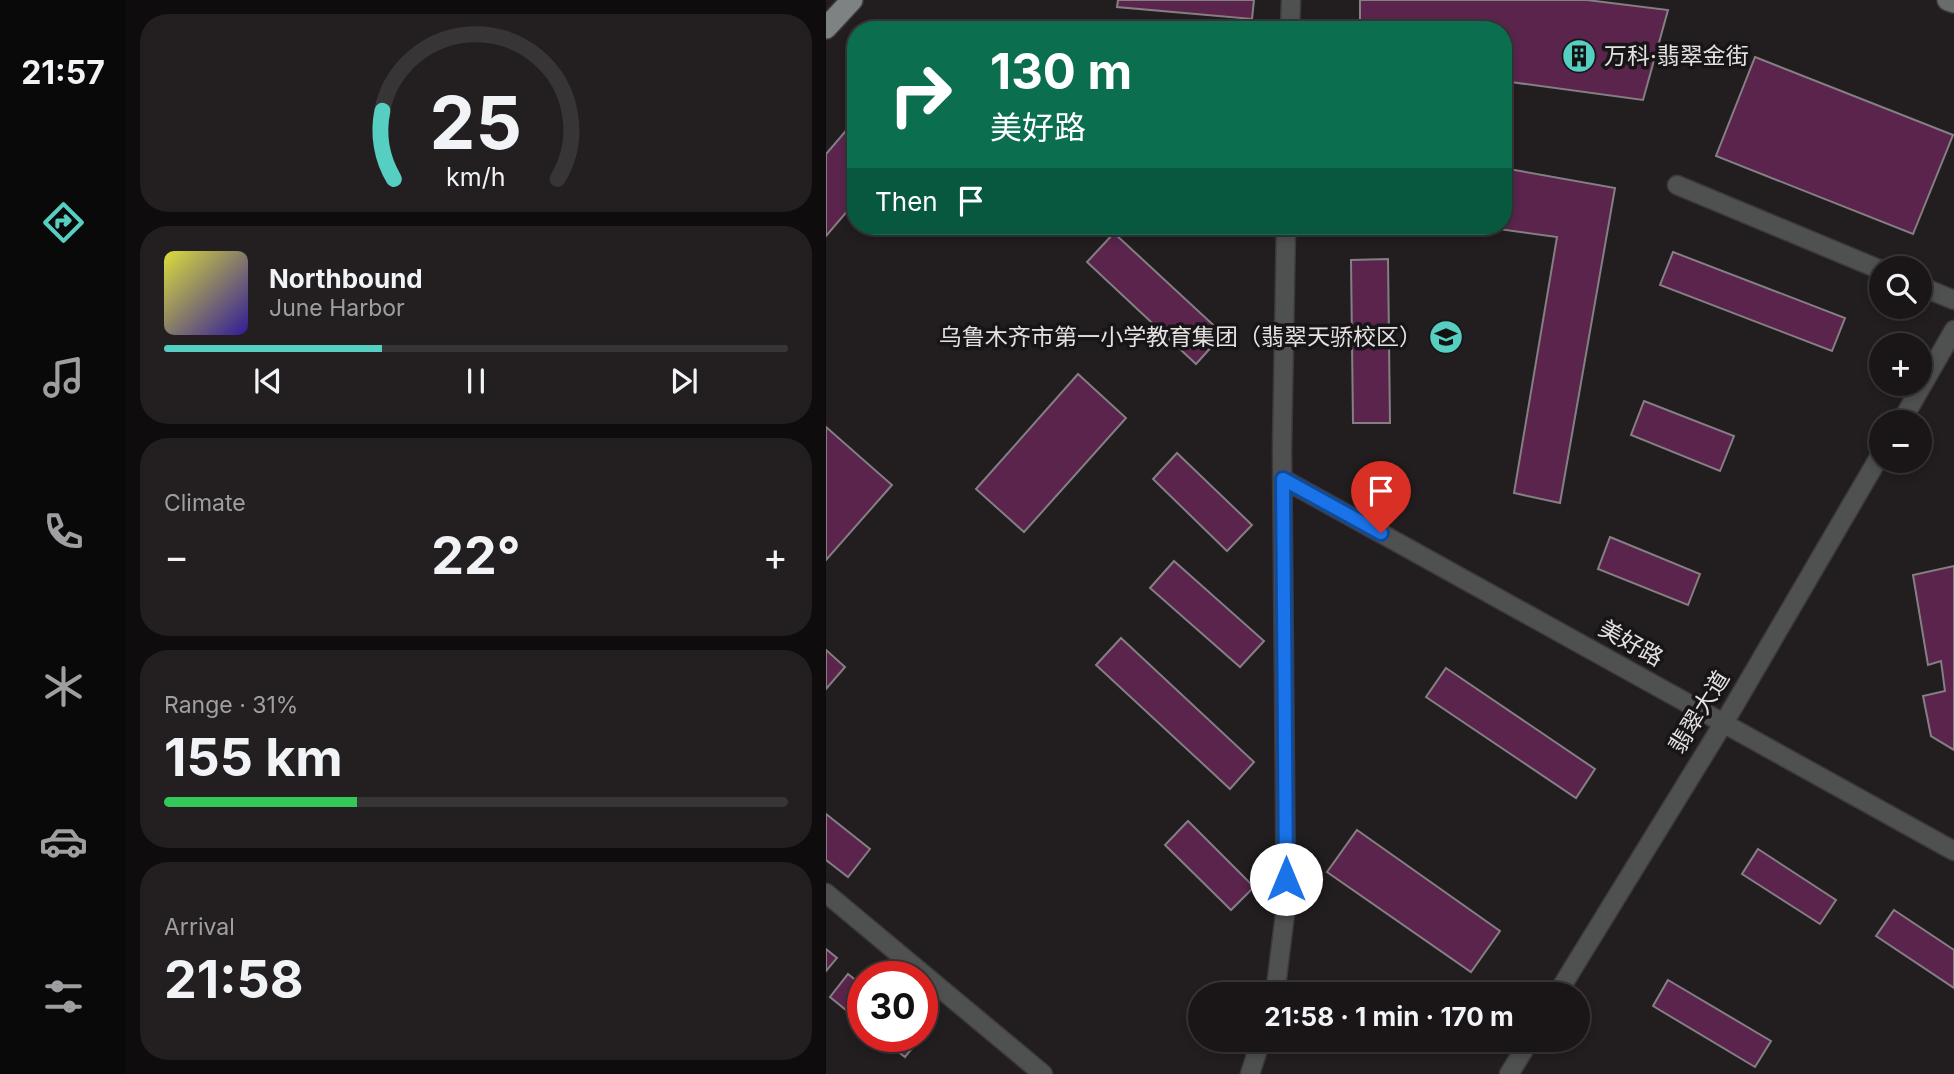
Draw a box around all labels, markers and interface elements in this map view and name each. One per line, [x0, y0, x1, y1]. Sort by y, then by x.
building icon: 万科·翡翠金街 [1560, 37, 1598, 75]
text: 130 m [990, 42, 1132, 101]
place label: 万科·翡翠金街 [1604, 42, 1749, 70]
icon: right [875, 49, 966, 140]
text: 21:57 [21, 53, 105, 92]
text: 25 [430, 78, 522, 167]
text: 美好路 [990, 108, 1086, 147]
text: km/h [446, 162, 506, 192]
icon: arrive [952, 182, 990, 220]
text: Then [875, 186, 938, 217]
icon: directions [39, 198, 88, 247]
map controls [1869, 256, 1932, 473]
button: search [1869, 256, 1932, 319]
text: Northbound [269, 263, 423, 294]
text: June Harbor [269, 294, 405, 322]
school or university icon: 乌鲁木齐市第一小学教育集团（翡翠天骄校区） [1427, 318, 1465, 356]
place label: 乌鲁木齐市第一小学教育集团（翡翠天骄校区） [939, 323, 1422, 351]
button: + [1869, 333, 1932, 396]
icon: music [39, 353, 88, 402]
icon: previous [249, 362, 287, 400]
icon: pause [457, 362, 495, 400]
icon: next [665, 362, 703, 400]
button: − [1869, 410, 1932, 473]
pin [1351, 461, 1411, 533]
icon: arrive [1362, 472, 1400, 510]
text: Climate [164, 489, 246, 517]
icon: phone [39, 507, 88, 556]
text: 22° [431, 524, 521, 587]
text: − [164, 533, 189, 579]
text: + [763, 533, 788, 579]
street label: 美好路 [1594, 614, 1668, 672]
icon: climate [39, 662, 88, 711]
street label: 翡翠大道 [1663, 666, 1735, 758]
text: Range · 31% [164, 691, 298, 719]
text: 155 km [164, 726, 343, 789]
icon: car [39, 817, 88, 866]
position arrow [1249, 842, 1323, 916]
text: Arrival [164, 913, 235, 941]
text: 21:58 [164, 948, 304, 1011]
speed limit sign: 30 [847, 961, 938, 1052]
icon: filters [39, 972, 88, 1021]
text: 21:58 · 1 min · 170 m [1264, 1001, 1514, 1032]

